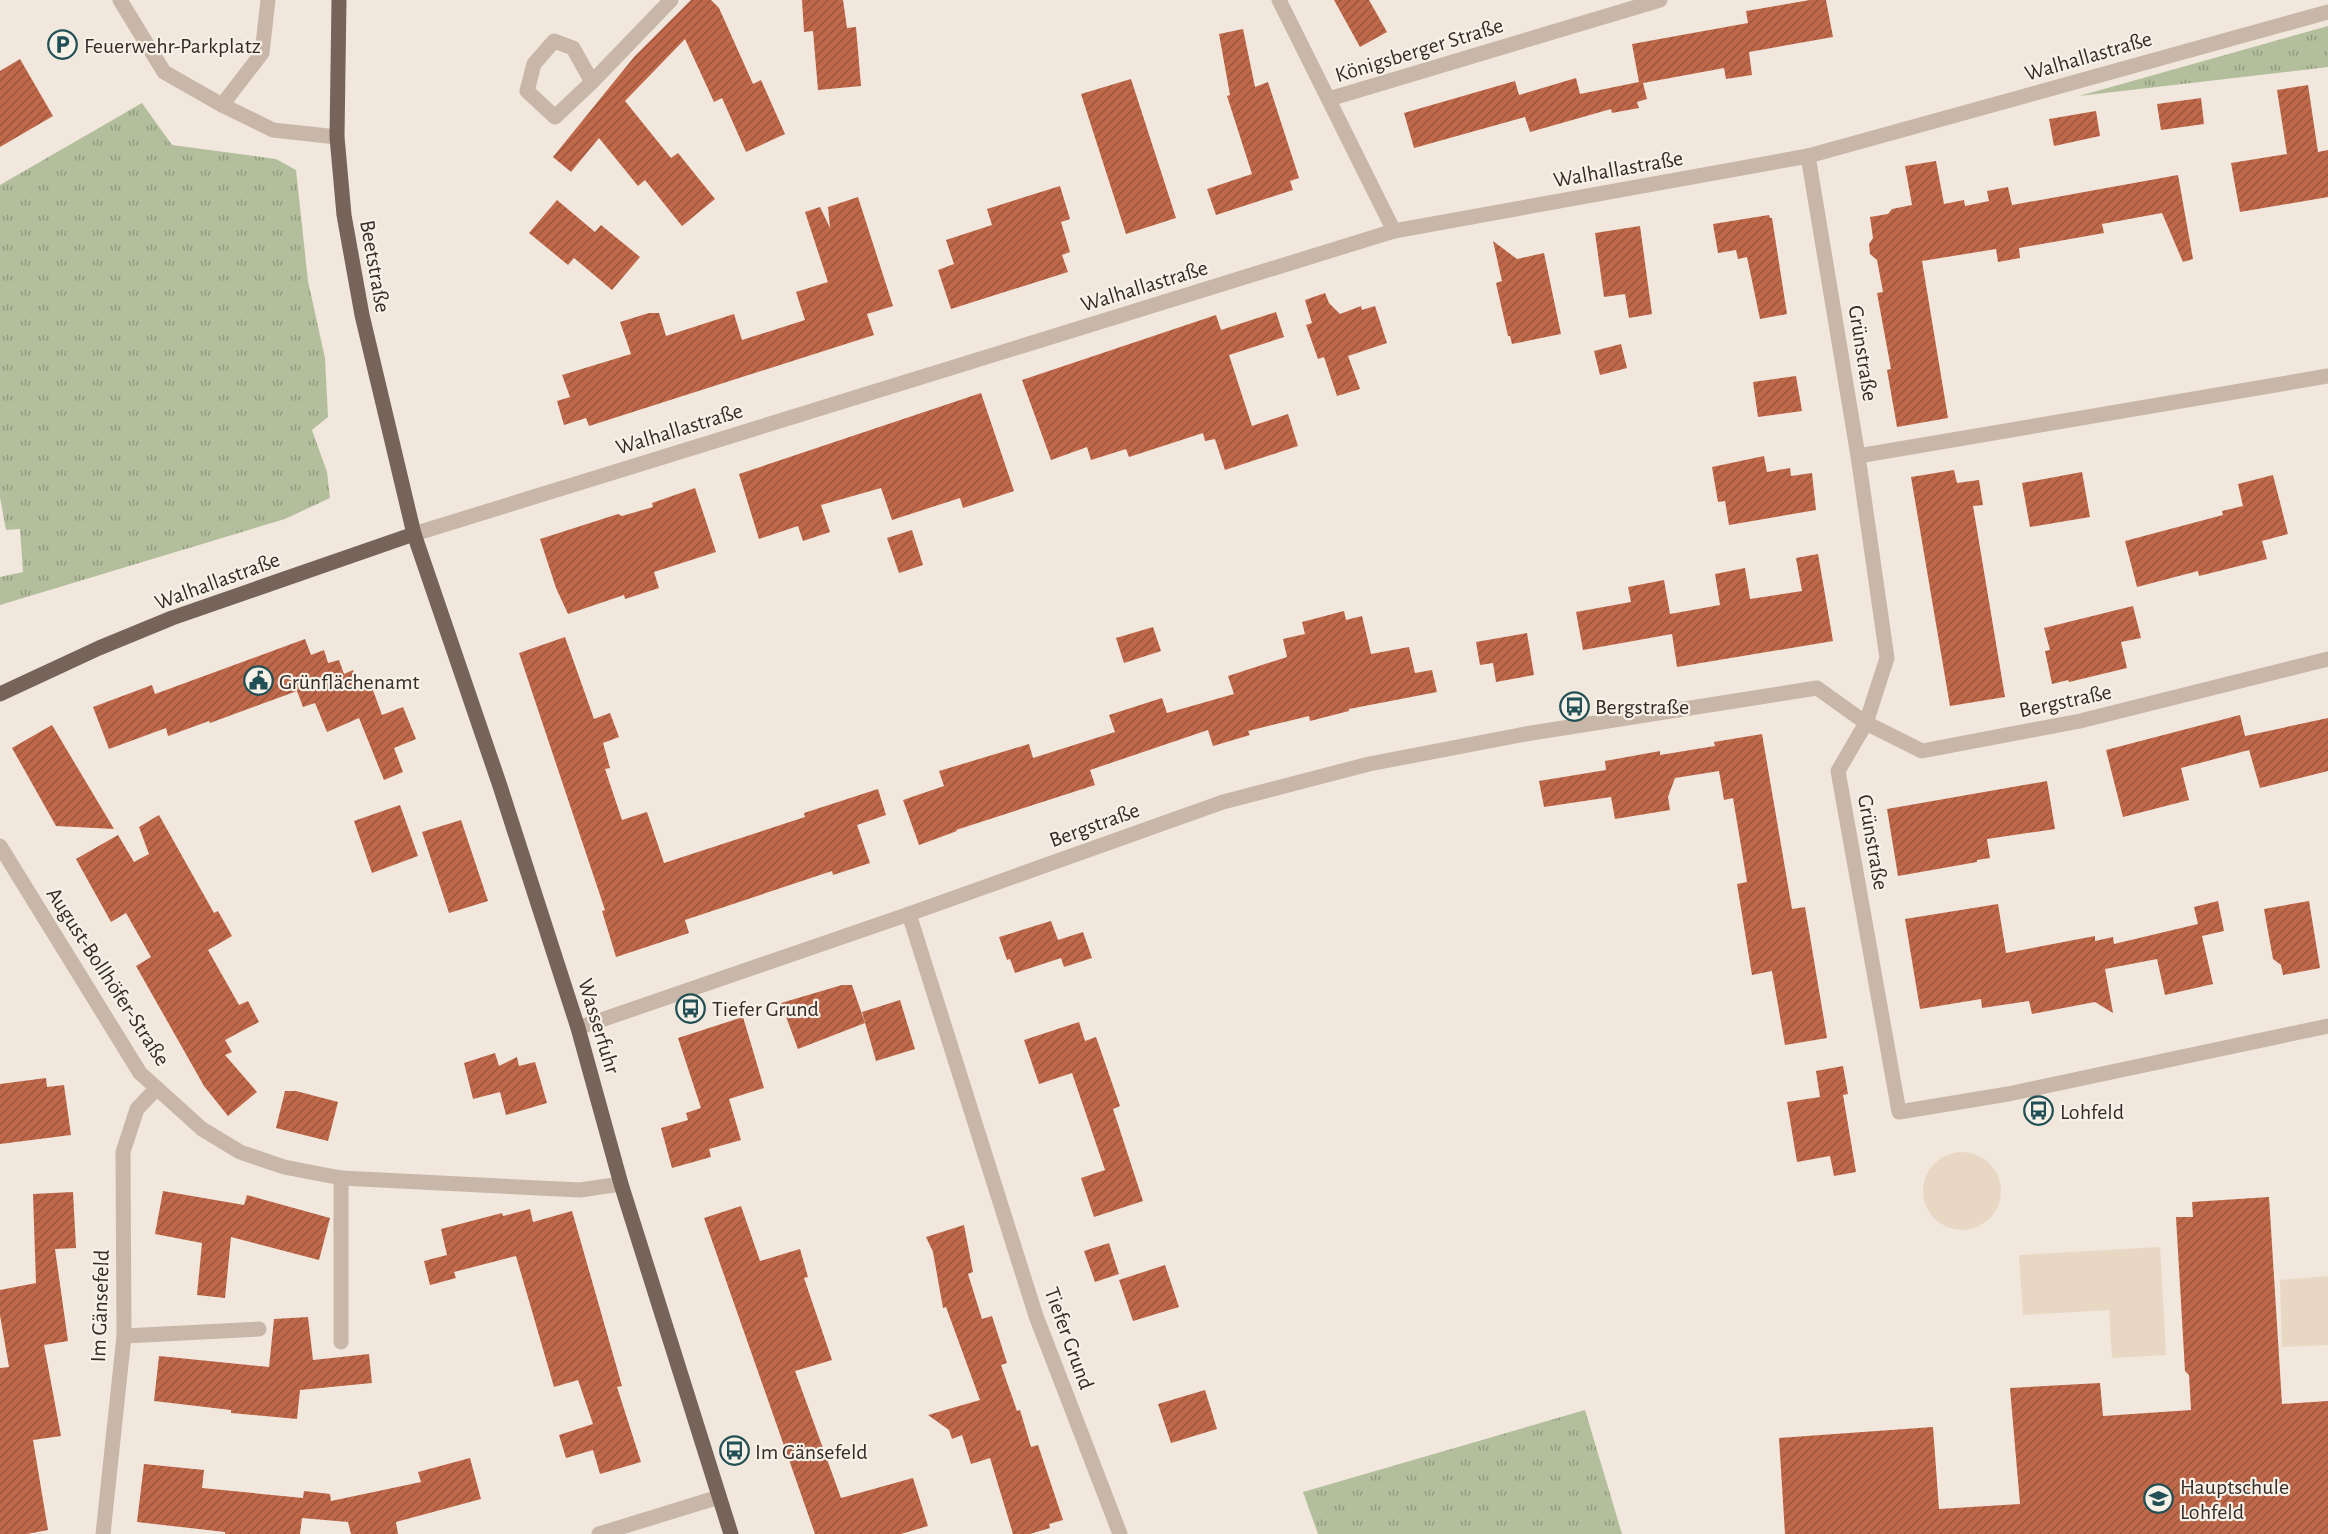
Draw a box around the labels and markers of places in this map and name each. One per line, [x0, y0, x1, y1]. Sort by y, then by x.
parking icon: Feuerwehr-Parkplatz [47, 29, 79, 61]
place label: Feuerwehr-Parkplatz [84, 35, 261, 57]
public building icon: Grünflächenamt [242, 665, 274, 697]
place label: Grünflächenamt [279, 671, 420, 693]
bus stop icon: Bergstraße [1558, 690, 1590, 722]
place label: Bergstraße [1595, 696, 1689, 718]
bus stop icon: Tiefer Grund [675, 992, 707, 1024]
place label: Tiefer Grund [712, 998, 819, 1020]
bus stop icon: Lohfeld [2023, 1095, 2055, 1127]
place label: Lohfeld [2060, 1101, 2124, 1123]
bus stop icon: Im Gänsefeld [718, 1435, 750, 1467]
place label: Im Gänsefeld [755, 1441, 868, 1463]
place label: Hauptschule Lohfeld [2180, 1476, 2289, 1523]
school or university icon: Hauptschule Lohfeld [2143, 1483, 2175, 1515]

